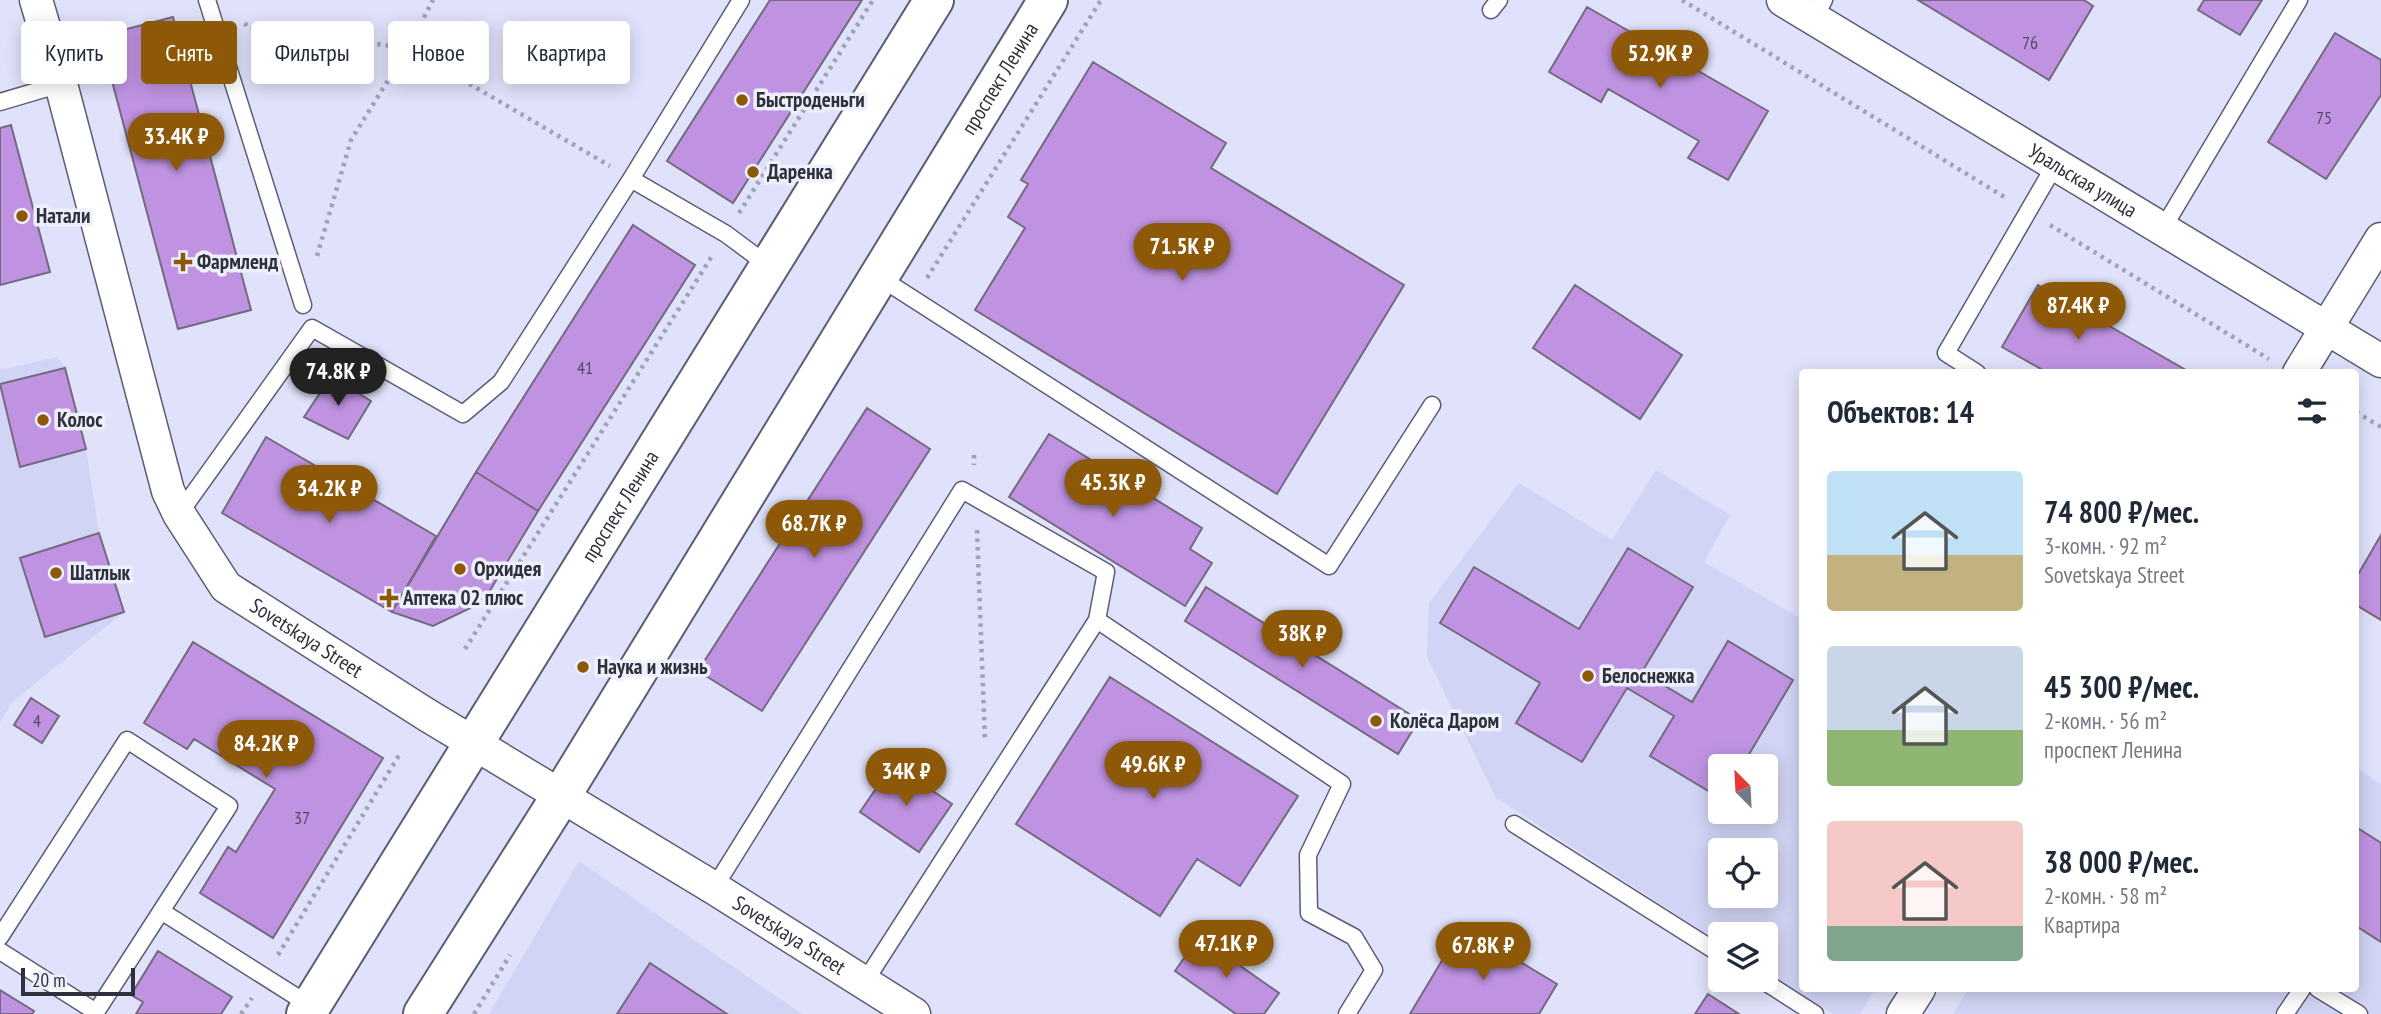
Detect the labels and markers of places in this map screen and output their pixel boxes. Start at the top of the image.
pin: 52.9K ₽ [1595,31,1725,90]
place label: Быстроденьги [756,86,865,113]
marker: Быстроденьги [734,92,750,108]
pin: 33.4K ₽ [111,114,241,173]
place label: Даренка [767,158,833,185]
marker: Даренка [745,164,761,180]
place label: Натали [36,202,90,229]
marker: Натали [14,208,30,224]
pin: 71.5K ₽ [1117,224,1247,283]
place label: Фармленд [197,248,278,275]
marker: Фармленд [175,254,191,270]
pin: 87.4K ₽ [2013,282,2143,342]
pin: 74.8K ₽ [273,348,403,408]
place label: Колос [57,406,103,433]
marker: Колос [35,412,51,428]
pin: 45.3K ₽ [1048,460,1178,519]
pin: 34.2K ₽ [264,466,394,525]
pin: 68.7K ₽ [749,500,879,560]
place label: Орхидея [474,555,541,582]
place label: Шатлык [70,559,131,586]
marker: Орхидея [452,561,468,577]
marker: Шатлык [48,565,64,581]
place label: Аптека 02 плюс [402,584,524,611]
marker: Аптека 02 плюс [381,590,397,606]
pin: 38K ₽ [1253,610,1351,670]
place label: Наука и жизнь [597,653,708,680]
marker: Наука и жизнь [575,659,591,675]
place label: Белоснежка [1602,662,1695,689]
marker: Белоснежка [1580,668,1596,684]
place label: Колёса Даром [1390,707,1499,734]
marker: Колёса Даром [1368,713,1384,729]
pin: 84.2K ₽ [201,720,331,780]
pin: 49.6K ₽ [1088,742,1218,801]
pin: 34K ₽ [857,748,955,808]
pin: 47.1K ₽ [1161,920,1291,980]
pin: 67.8K ₽ [1418,922,1548,982]

